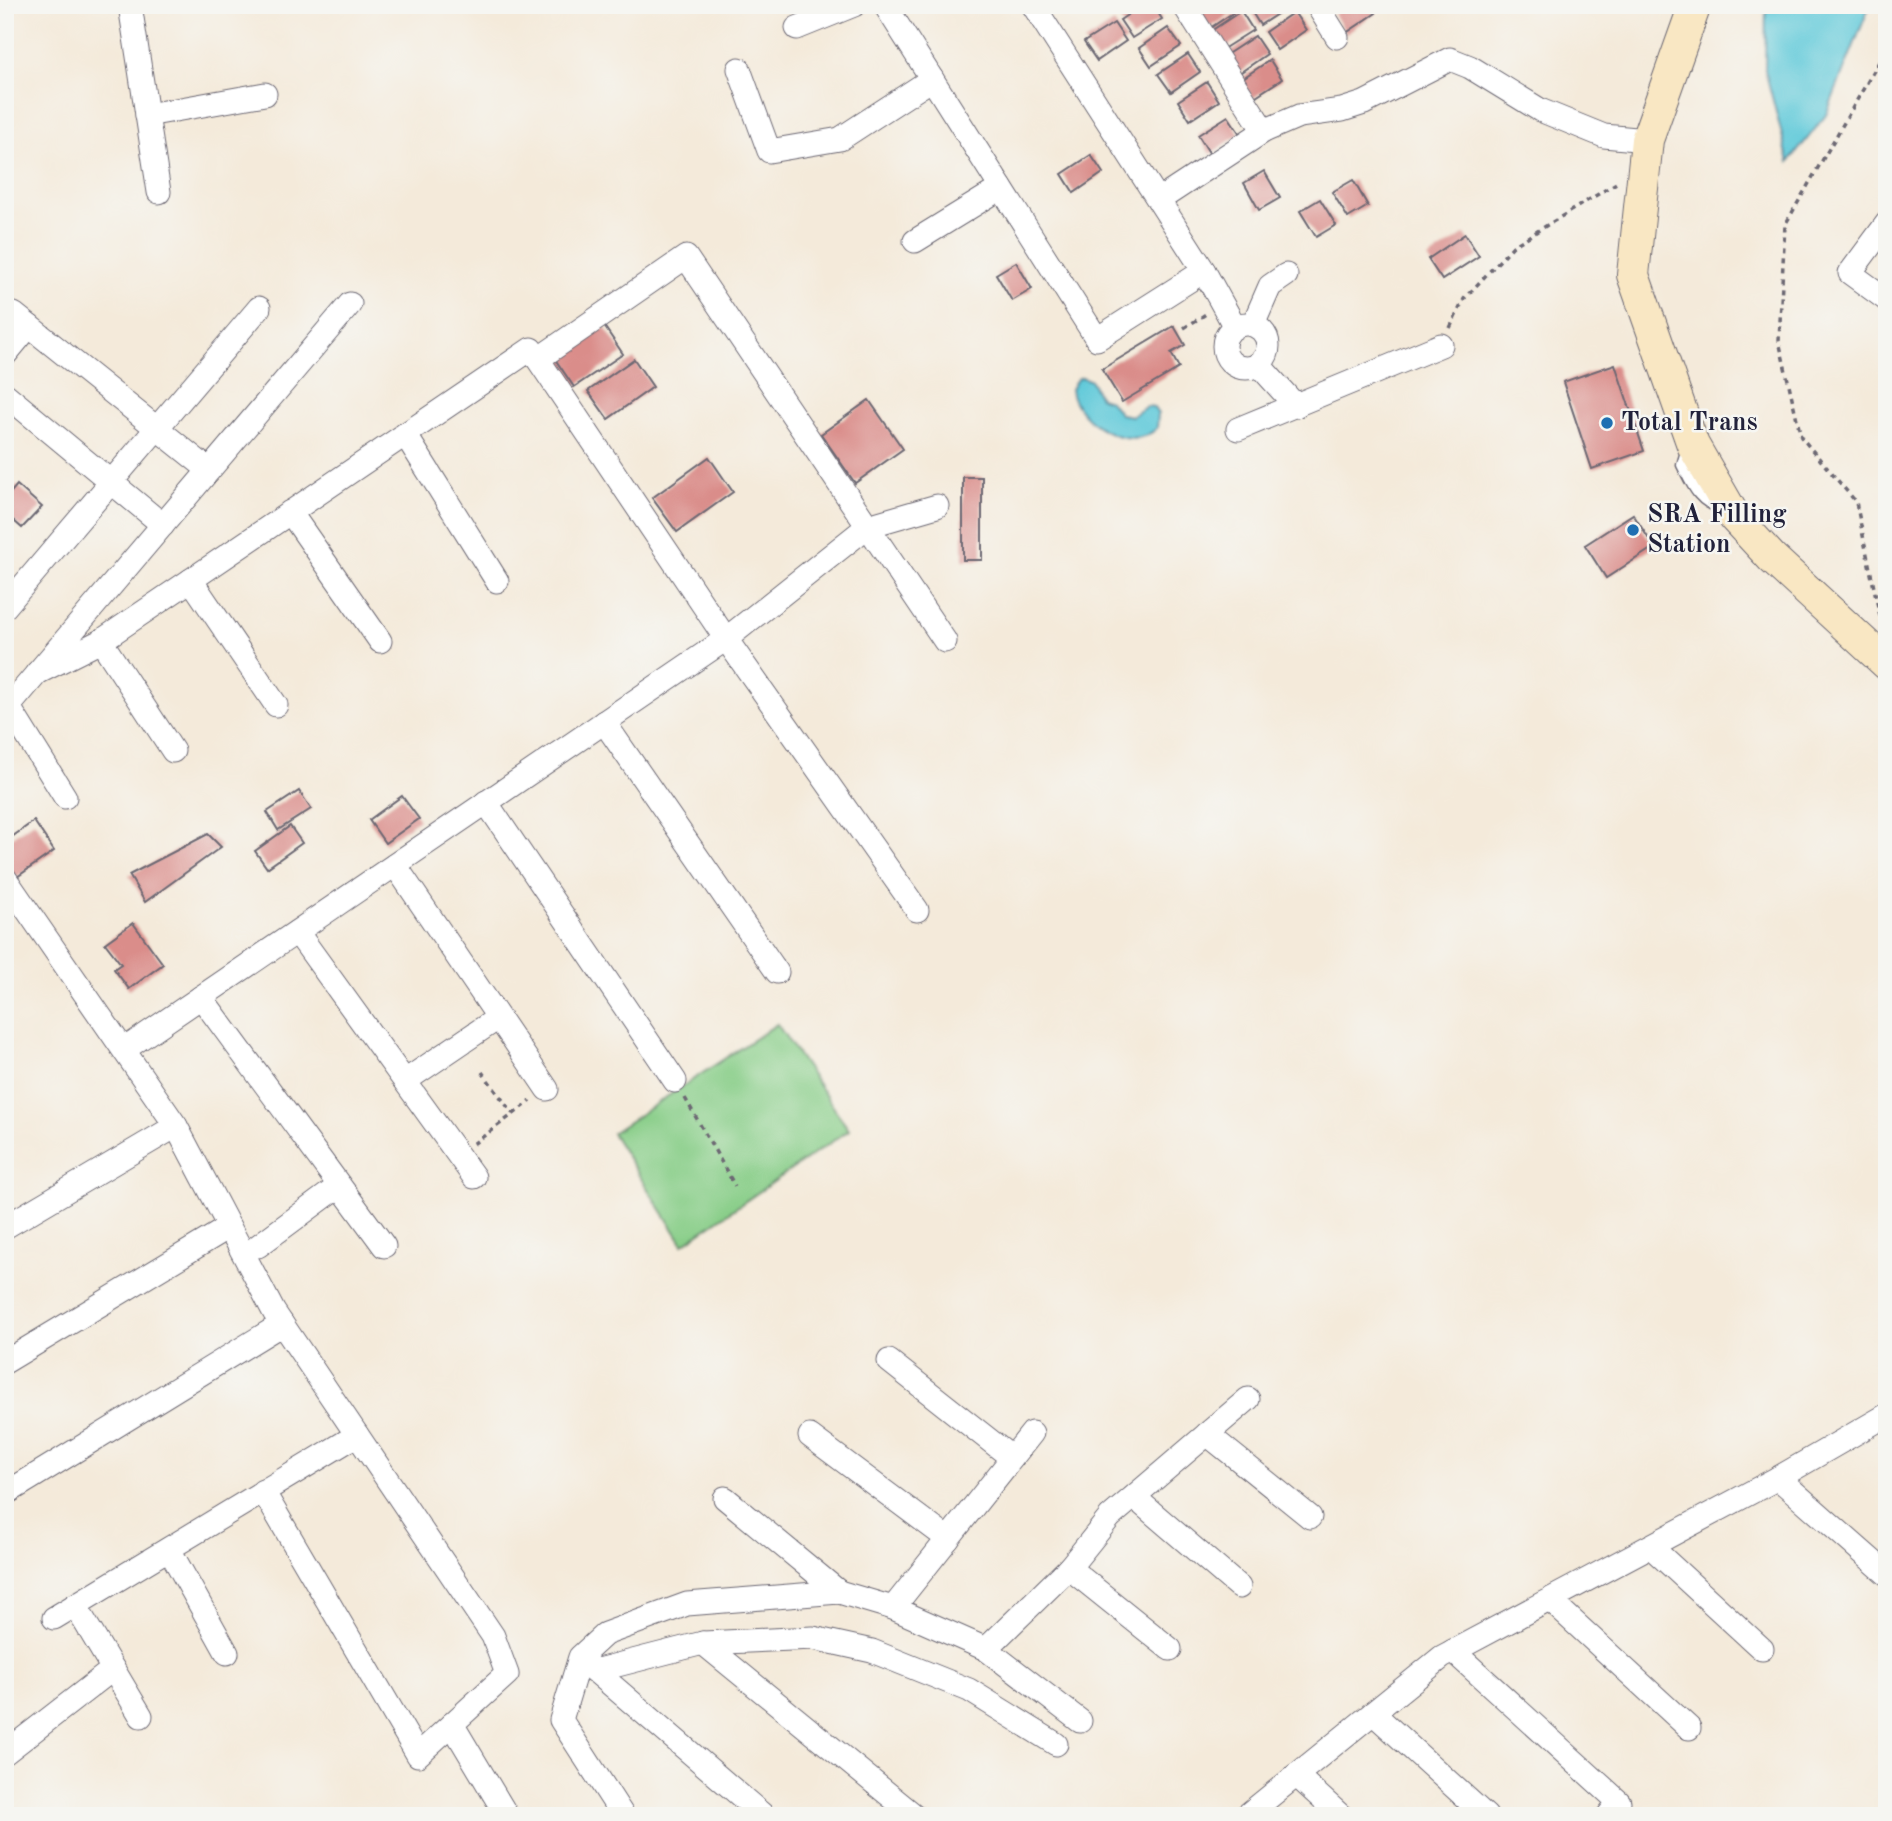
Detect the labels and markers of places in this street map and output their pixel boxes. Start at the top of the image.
place label: Total Trans [1621,410,1758,436]
marker: Total Trans [1599,415,1615,431]
place label: SRA Filling Station [1647,502,1787,558]
marker: SRA Filling Station [1625,522,1641,538]

